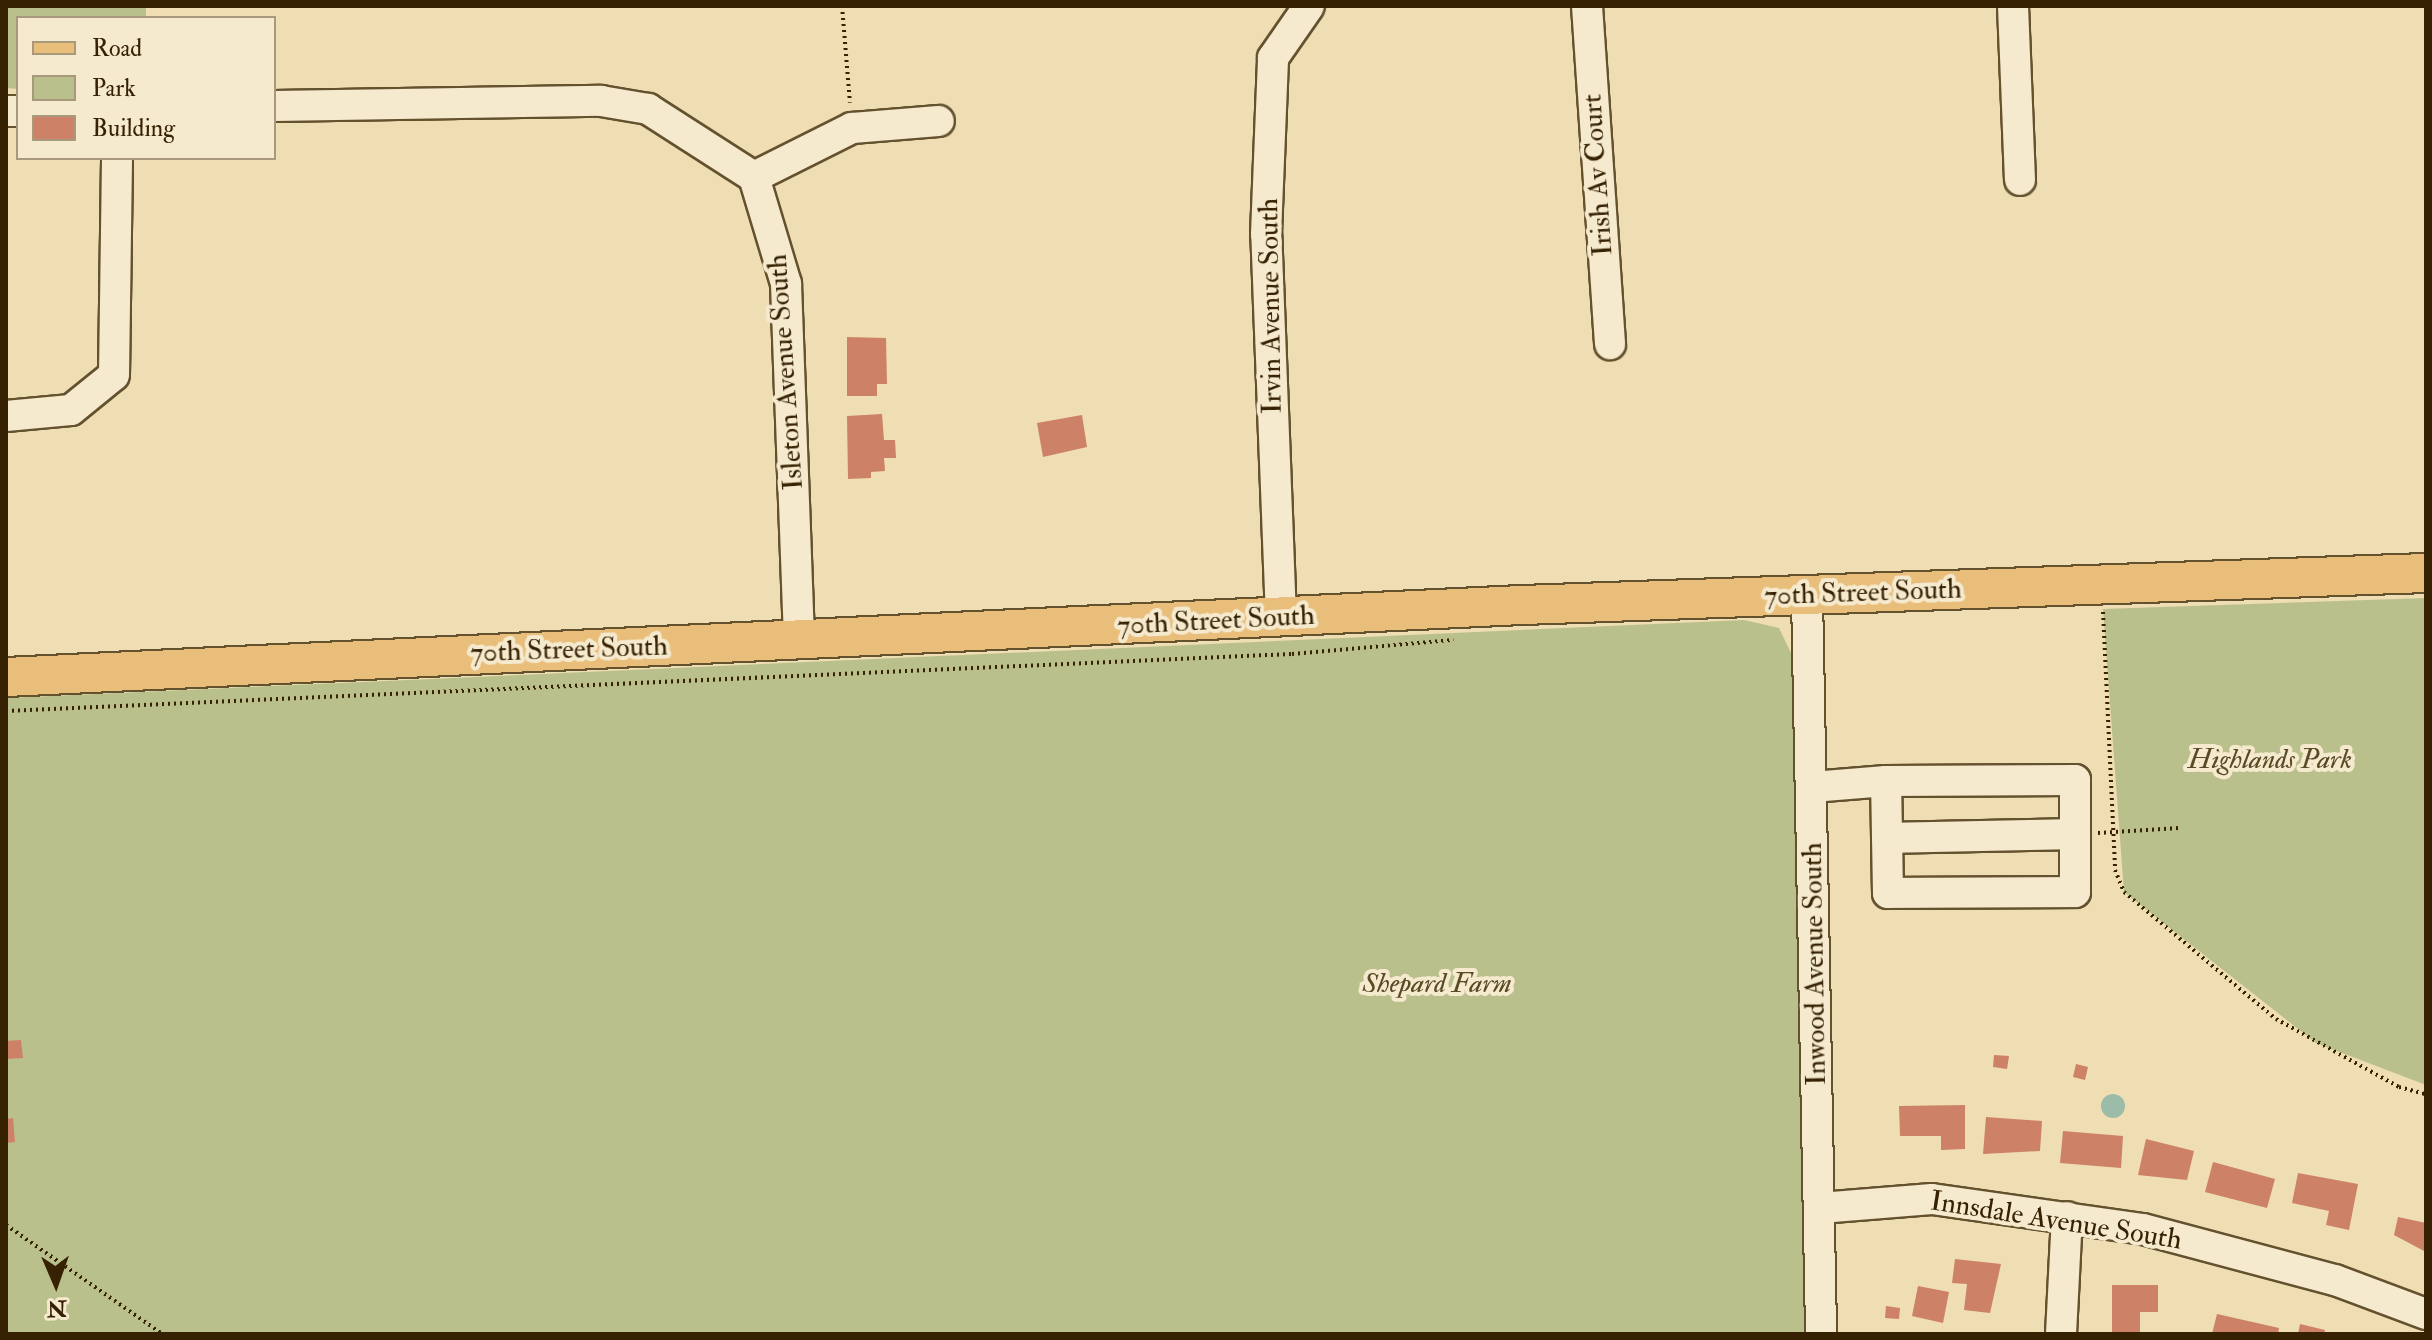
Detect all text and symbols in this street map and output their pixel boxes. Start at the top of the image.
legend [16,16,276,160]
text: Road [92,33,142,64]
text: Park [92,73,136,104]
street label: Irish Av Court [1576,93,1620,257]
text: Building [92,113,175,144]
street label: Irvin Avenue South [1252,198,1290,414]
street label: Isleton Avenue South [761,253,811,491]
street label: 70th Street South [1764,573,1962,613]
street label: 70th Street South [1117,599,1315,643]
street label: 70th Street South [470,630,668,670]
park label: Highlands Park [2188,743,2352,777]
street label: Inwood Avenue South [1796,842,1834,1086]
park label: Shepard Farm [1362,967,1512,1001]
street label: Innsdale Avenue South [1928,1185,2184,1257]
north arrow [16,1244,96,1324]
text: N [47,1294,67,1322]

